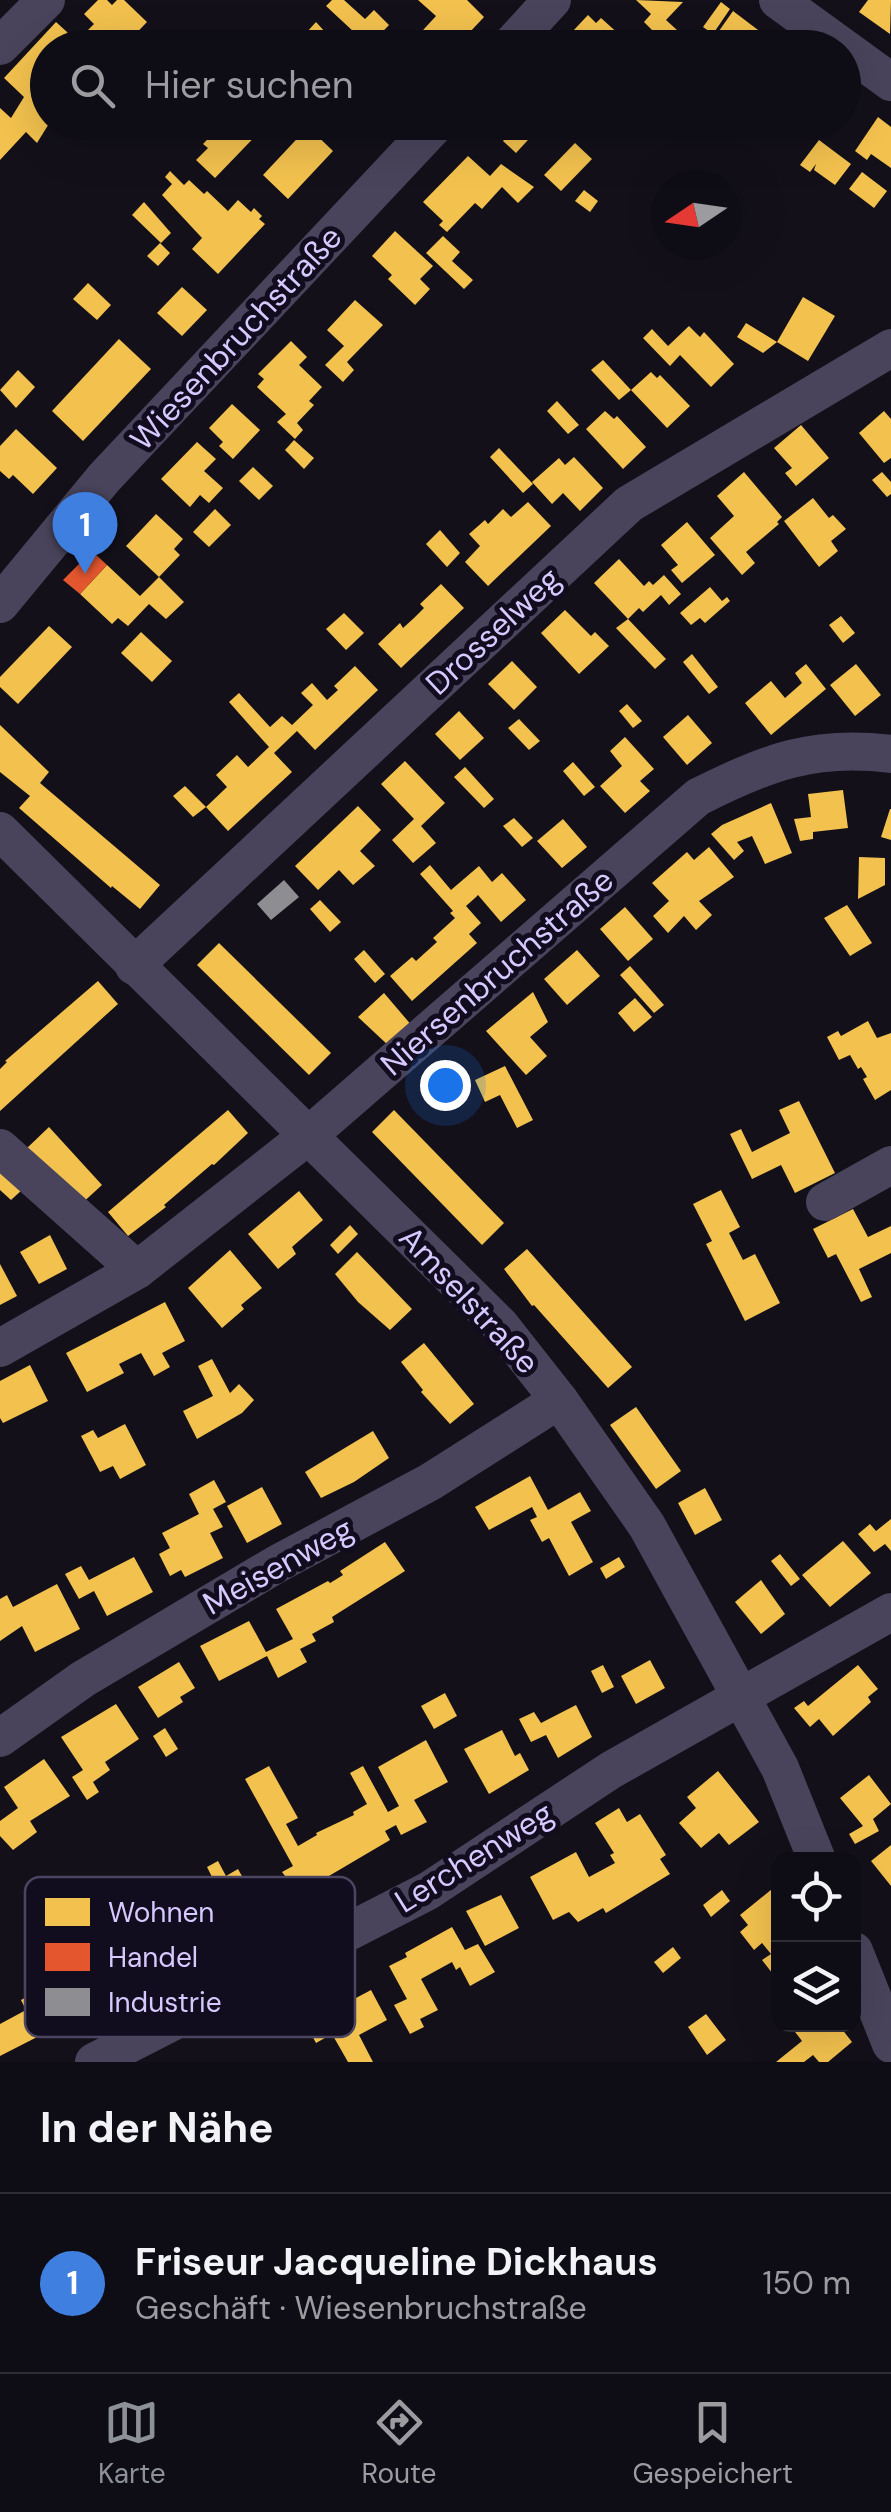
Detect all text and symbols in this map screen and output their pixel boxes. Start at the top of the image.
search box [30,30,861,140]
icon: search [65,58,120,113]
text: Hier suchen [145,60,354,110]
north arrow [651,170,741,260]
street label: Wiesenbruchstraße [121,217,351,459]
pin: 1 [52,492,118,574]
street label: Drosselweg [417,558,569,704]
street label: Niersenbruchstraße [372,859,622,1085]
your location [420,1060,471,1111]
street label: Amselstraße [390,1217,548,1383]
street label: Meisenweg [196,1508,360,1624]
street label: Lerchenweg [387,1792,561,1922]
map controls [771,1852,861,2032]
button: locate [771,1852,861,1942]
legend [25,1877,355,2037]
text: Wohnen [108,1894,214,1931]
text: Handel [108,1939,198,1976]
button: layers [771,1942,861,2032]
text: Industrie [108,1984,222,2021]
text: In der Nähe [40,2100,274,2155]
text: Friseur Jacqueline Dickhaus [135,2237,658,2287]
text: 1 [67,2262,78,2304]
text: 150 m [763,2262,851,2304]
text: Geschäft · Wiesenbruchstraße [135,2287,587,2329]
tab: Karte [98,2395,166,2492]
tab: Route [362,2395,437,2492]
tab: Gespeichert [632,2395,793,2492]

